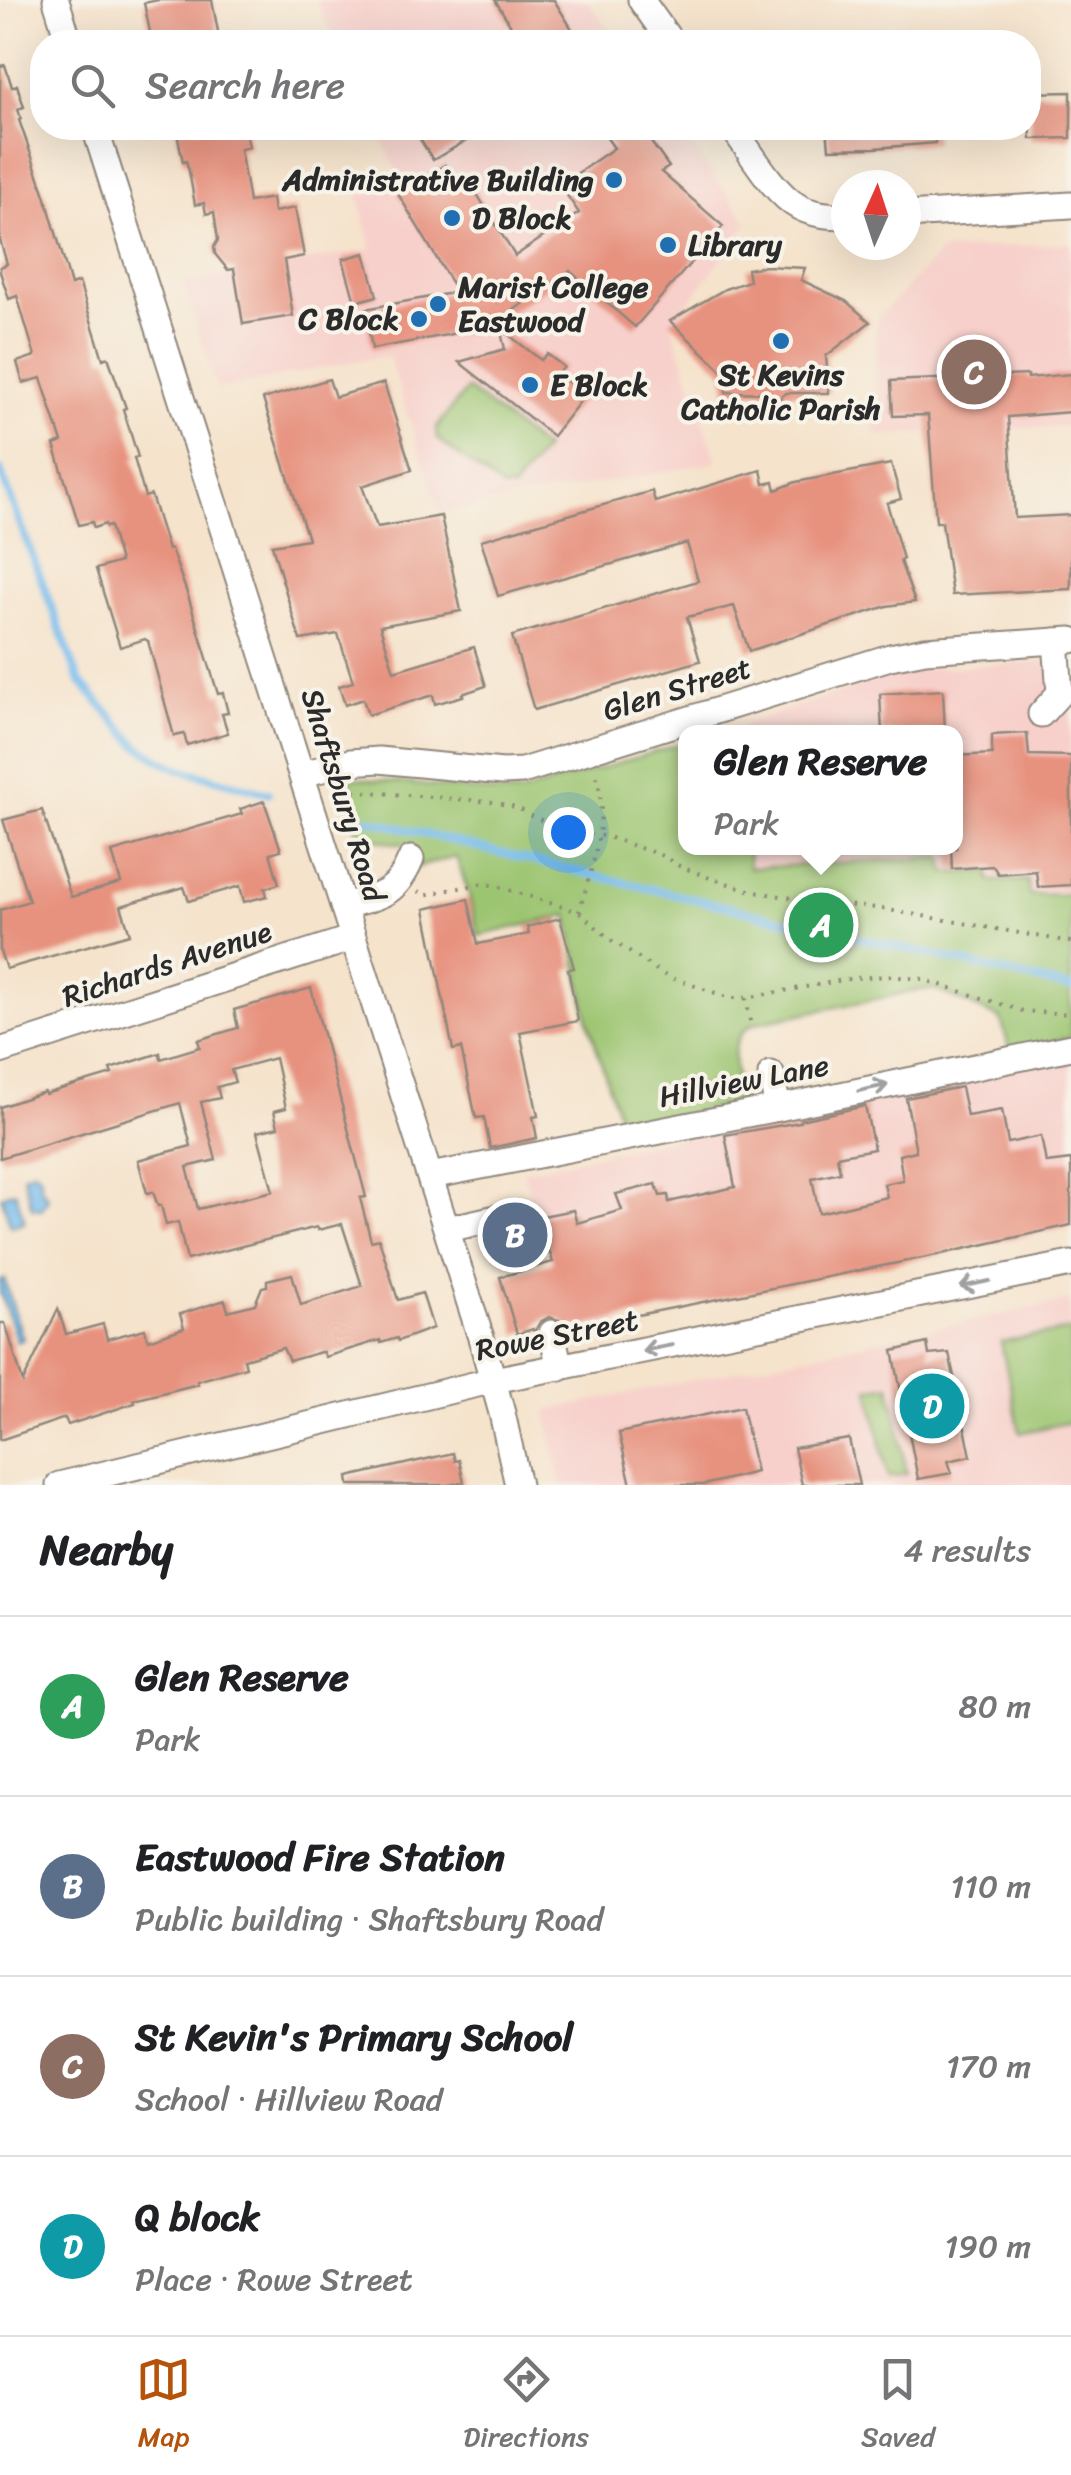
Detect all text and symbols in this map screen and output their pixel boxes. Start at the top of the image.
search box [30,30,1041,140]
text: Search here [145,52,345,119]
icon: search [65,58,120,113]
place label: Administrative Building [281,153,594,207]
marker: Administrative Building [603,169,625,191]
north arrow [831,170,921,260]
place label: D Block [472,191,572,245]
marker: D Block [441,207,463,229]
place label: Library [688,218,783,272]
marker: Library [657,234,679,256]
place label: Marist College Eastwood [457,260,649,348]
place label: C Block [298,292,399,346]
marker: Marist College Eastwood [427,293,449,315]
marker: C Block [408,308,430,330]
marker: St Kevins Catholic Parish [770,330,792,352]
pin: C [942,334,1006,410]
place label: St Kevins Catholic Parish [680,348,881,436]
place label: E Block [550,358,648,412]
marker: E Block [519,374,541,396]
street label: Glen Street [596,641,758,737]
street label: Shaftsbury Road [285,682,402,910]
popup [678,725,963,855]
text: Glen Reserve [714,728,927,795]
text: Park [714,795,779,852]
your location [543,807,594,858]
pin: A [788,888,854,962]
street label: Richards Avenue [55,905,279,1023]
street label: Hillview Lane [654,1038,834,1124]
one-way arrow [856,1078,888,1096]
pin: B [482,1198,548,1272]
one-way arrow [960,1275,992,1294]
street label: Rowe Street [471,1293,643,1377]
one-way arrow [642,1340,674,1359]
pin: D [900,1368,964,1444]
text: Nearby [40,1513,173,1587]
text: 4 results [903,1522,1031,1579]
text: Glen Reserve [135,1644,349,1711]
text: A [62,1678,83,1735]
text: 80 m [959,1678,1031,1735]
text: Park [135,1711,201,1768]
text: Eastwood Fire Station [135,1824,505,1891]
text: B [62,1858,83,1915]
text: 110 m [950,1858,1031,1915]
text: Public building · Shaftsbury Road [135,1891,603,1948]
text: St Kevin's Primary School [135,2004,573,2071]
text: C [63,2038,82,2095]
text: 170 m [946,2038,1031,2095]
text: School · Hillview Road [135,2071,443,2128]
text: Q block [135,2184,260,2251]
text: D [63,2218,82,2275]
text: 190 m [945,2218,1031,2275]
text: Place · Rowe Street [135,2251,413,2308]
tab: Map [136,2352,191,2461]
tab: Directions [463,2352,589,2461]
tab: Saved [861,2352,935,2461]

